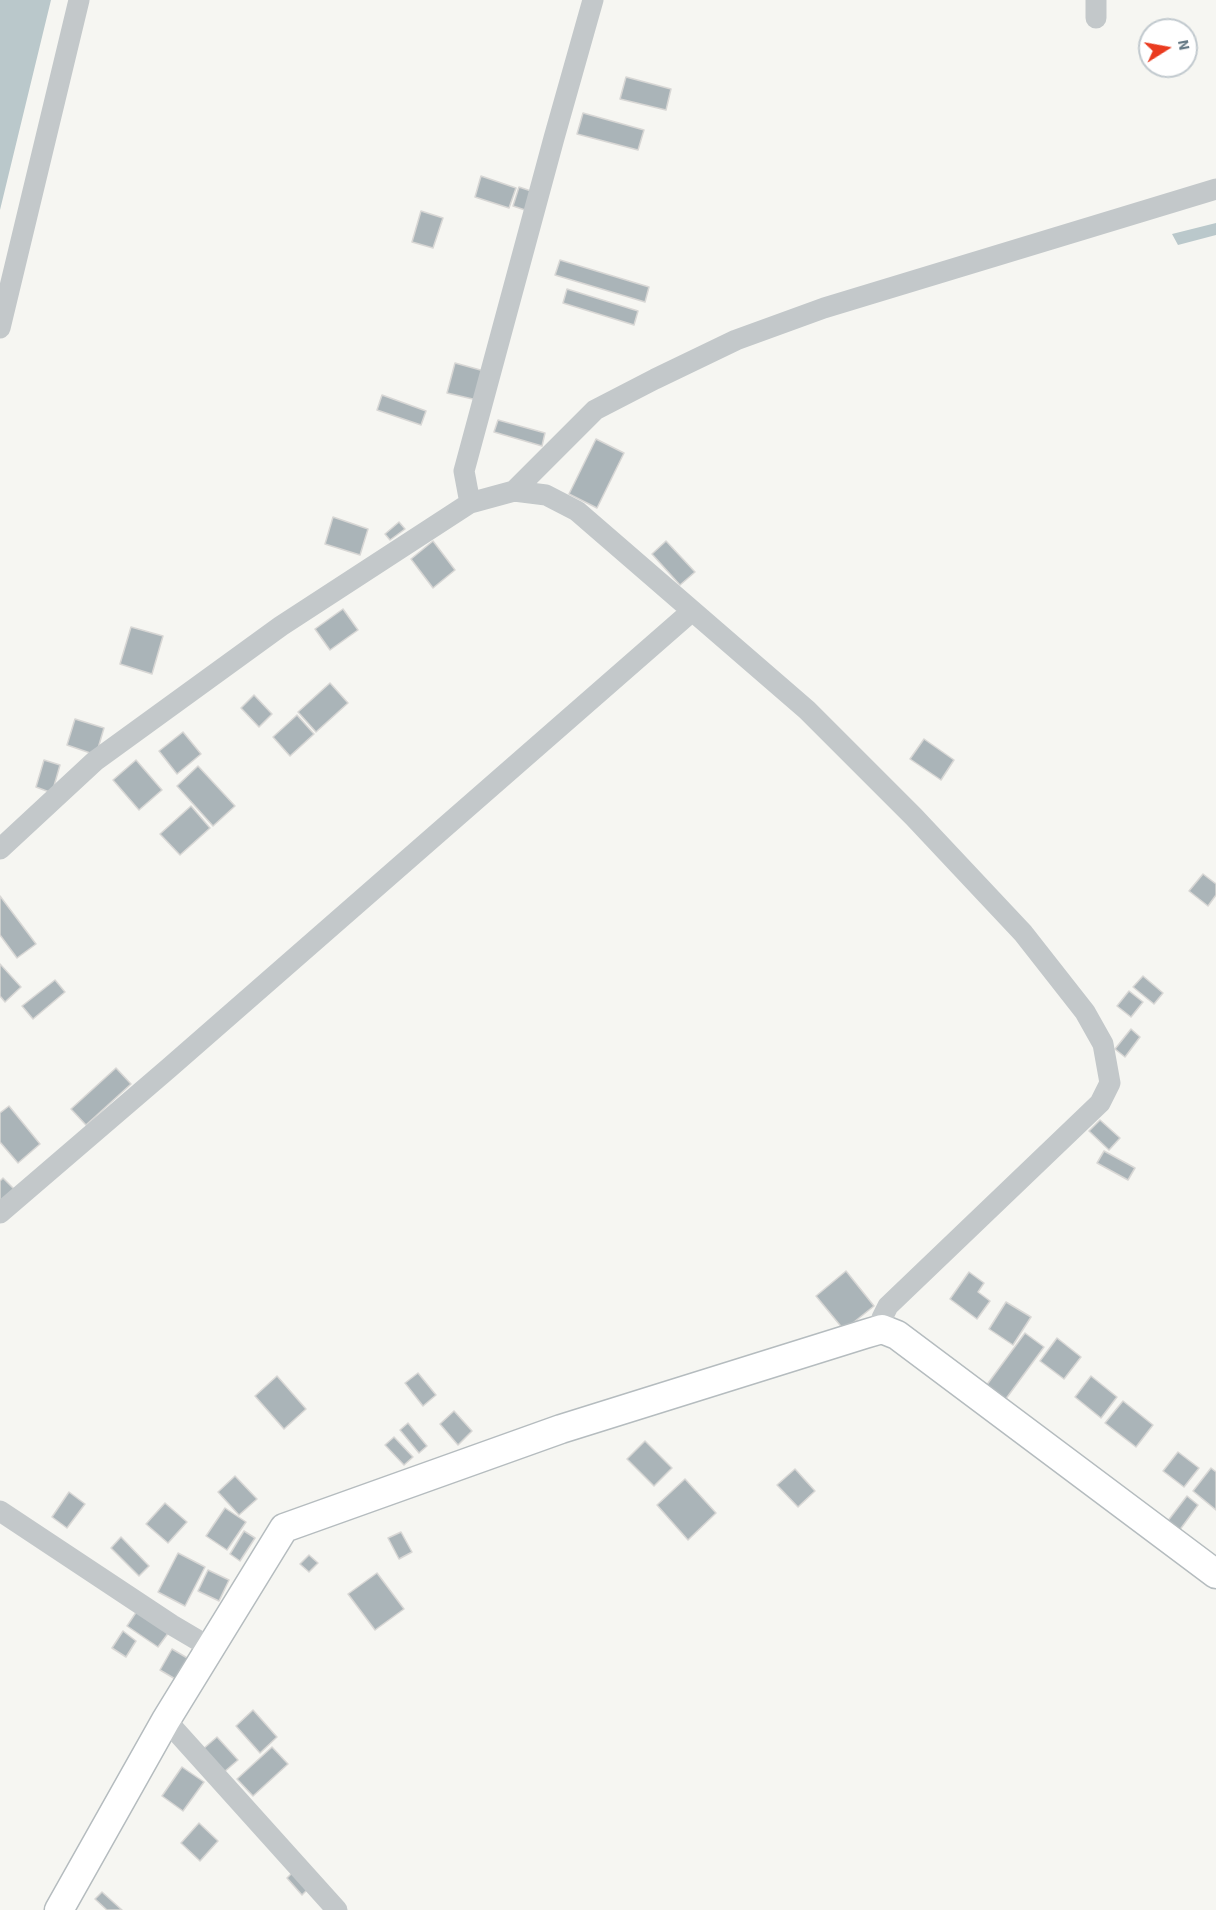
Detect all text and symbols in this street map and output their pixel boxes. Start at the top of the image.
north arrow [1138,18,1198,78]
text: N [1172,38,1196,52]

